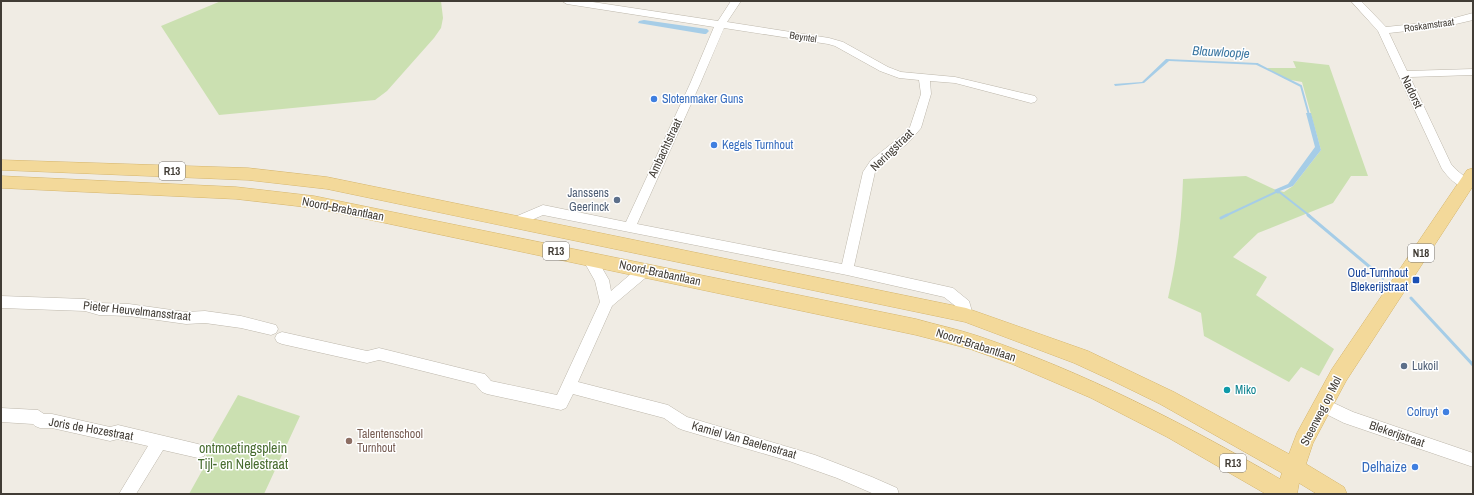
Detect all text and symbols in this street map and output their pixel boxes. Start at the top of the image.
street label: Roskamstraat [1403,15,1456,35]
street label: Beyntel [788,28,818,46]
water label: Blauwloopje [1192,42,1250,62]
street label: Nadorst [1397,73,1427,111]
place label: Slotenmaker Guns [662,91,744,107]
marker: Slotenmaker Guns [649,94,659,104]
street label: Ambachtstraat [644,116,686,181]
street label: Neringstraat [867,125,917,175]
place label: Kegels Turnhout [722,137,793,153]
marker: Kegels Turnhout [709,140,719,150]
road number: R13 [159,162,185,180]
place label: Janssens Geerinck [567,185,609,215]
street label: Noord-Brabantlaan [301,193,385,225]
marker: Janssens Geerinck [612,195,622,205]
road number: R13 [543,242,569,260]
road number: N18 [1408,244,1434,262]
street label: Noord-Brabantlaan [618,257,702,289]
place label: Oud-Turnhout Blekerijstraat [1348,265,1408,295]
marker: Oud-Turnhout Blekerijstraat [1411,275,1421,285]
street label: Pieter Heuvelmansstraat [82,297,192,325]
street label: Noord-Brabantlaan [934,325,1018,365]
place label: Lukoil [1412,358,1438,374]
marker: Lukoil [1399,361,1409,371]
street label: Steenweg op Mol [1297,373,1345,449]
place label: Miko [1235,382,1256,398]
marker: Miko [1222,385,1232,395]
place label: Colruyt [1407,404,1438,420]
marker: Colruyt [1441,407,1451,417]
street label: Joris de Hozestraat [48,414,135,444]
street label: Kamiel Van Baelenstraat [690,417,798,463]
street label: Blekerijstraat [1367,417,1427,451]
place label: Talentenschool Turnhout [357,426,423,456]
marker: Talentenschool Turnhout [344,436,354,446]
park label: ontmoetingsplein Tijl- en Nelestraat [198,439,288,473]
road number: R13 [1220,454,1246,472]
place label: Delhaize [1362,458,1407,476]
marker: Delhaize [1410,462,1420,472]

